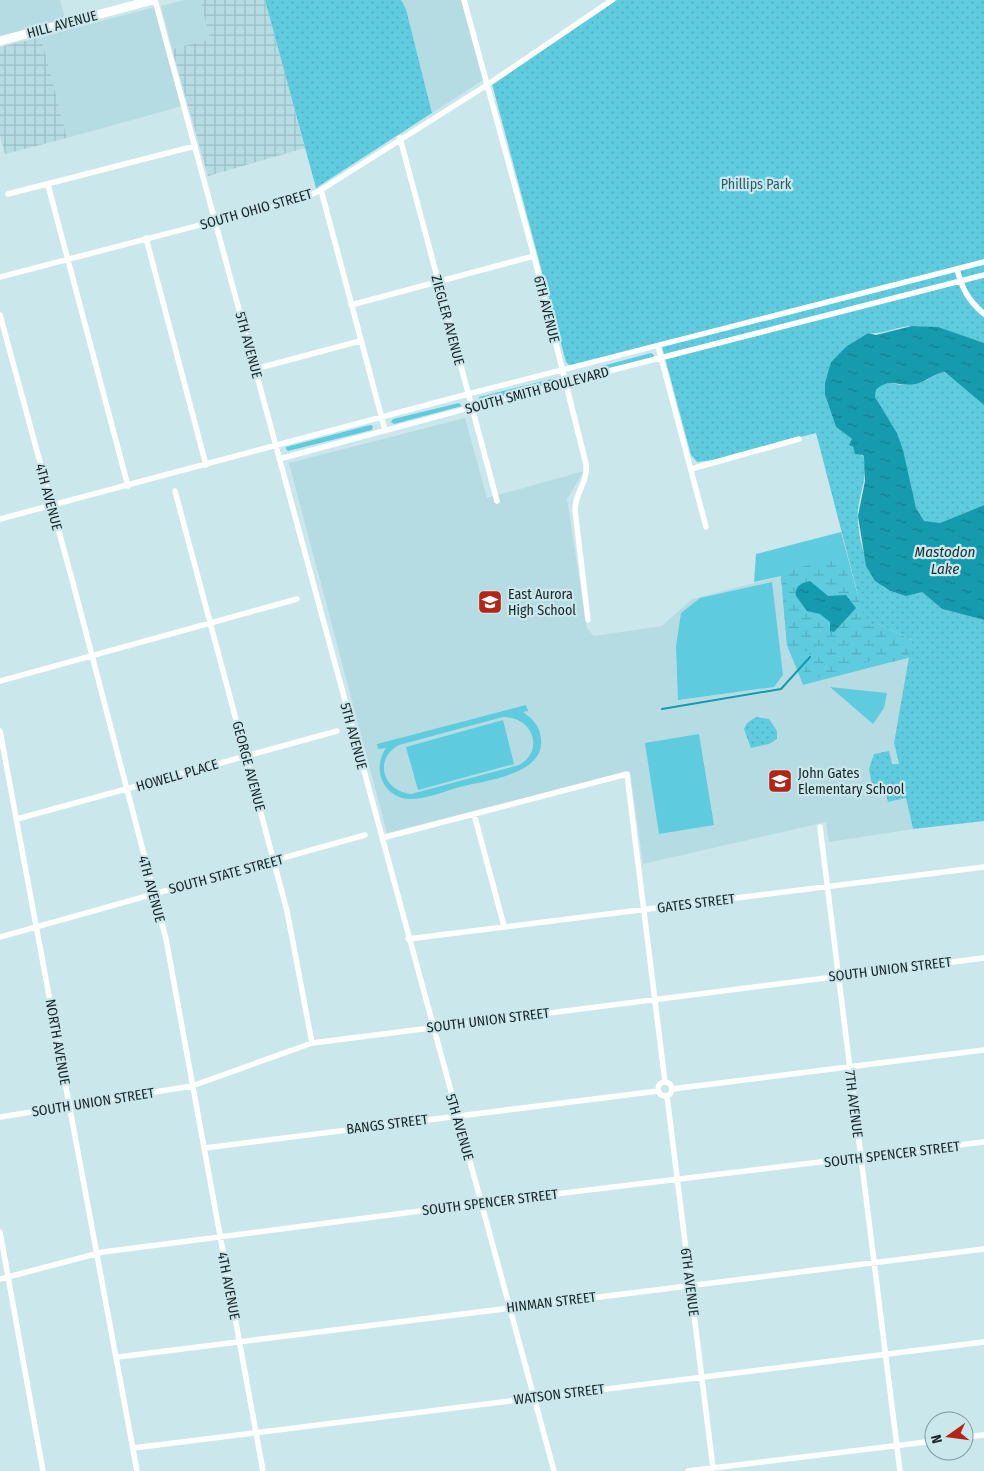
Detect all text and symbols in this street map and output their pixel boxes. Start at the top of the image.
street label: HILL AVENUE [25,7,100,42]
park label: Phillips Park [721,176,792,193]
street label: SOUTH OHIO STREET [198,185,315,234]
street label: ZIEGLER AVENUE [427,273,468,367]
street label: 6TH AVENUE [530,274,563,345]
street label: 5TH AVENUE [231,310,266,381]
street label: SOUTH SMITH BOULEVARD [463,363,611,418]
street label: 4TH AVENUE [31,462,66,533]
water label: Mastodon Lake [915,543,975,578]
place label: East Aurora High School [508,586,576,619]
school or university icon: East Aurora High School [477,589,503,615]
street label: 5TH AVENUE [336,701,371,772]
street label: GEORGE AVENUE [228,719,269,814]
street label: HOWELL PLACE [134,756,220,795]
place label: John Gates Elementary School [798,765,905,798]
school or university icon: John Gates Elementary School [767,768,793,794]
street label: SOUTH STATE STREET [167,851,286,898]
street label: 4TH AVENUE [134,854,169,925]
street label: GATES STREET [656,890,736,917]
street label: SOUTH UNION STREET [828,953,953,985]
street label: NORTH AVENUE [42,998,74,1087]
street label: SOUTH UNION STREET [426,1004,551,1036]
street label: 7TH AVENUE [841,1069,866,1139]
street label: SOUTH UNION STREET [31,1084,156,1121]
street label: 5TH AVENUE [442,1092,477,1163]
street label: BANGS STREET [345,1111,429,1138]
street label: SOUTH SPENCER STREET [823,1138,961,1171]
street label: SOUTH SPENCER STREET [421,1186,559,1219]
street label: 6TH AVENUE [677,1247,702,1318]
street label: 4TH AVENUE [214,1251,243,1322]
street label: HINMAN STREET [505,1289,597,1316]
street label: WATSON STREET [513,1380,606,1408]
north arrow [924,1411,974,1461]
text: N [928,1433,946,1445]

